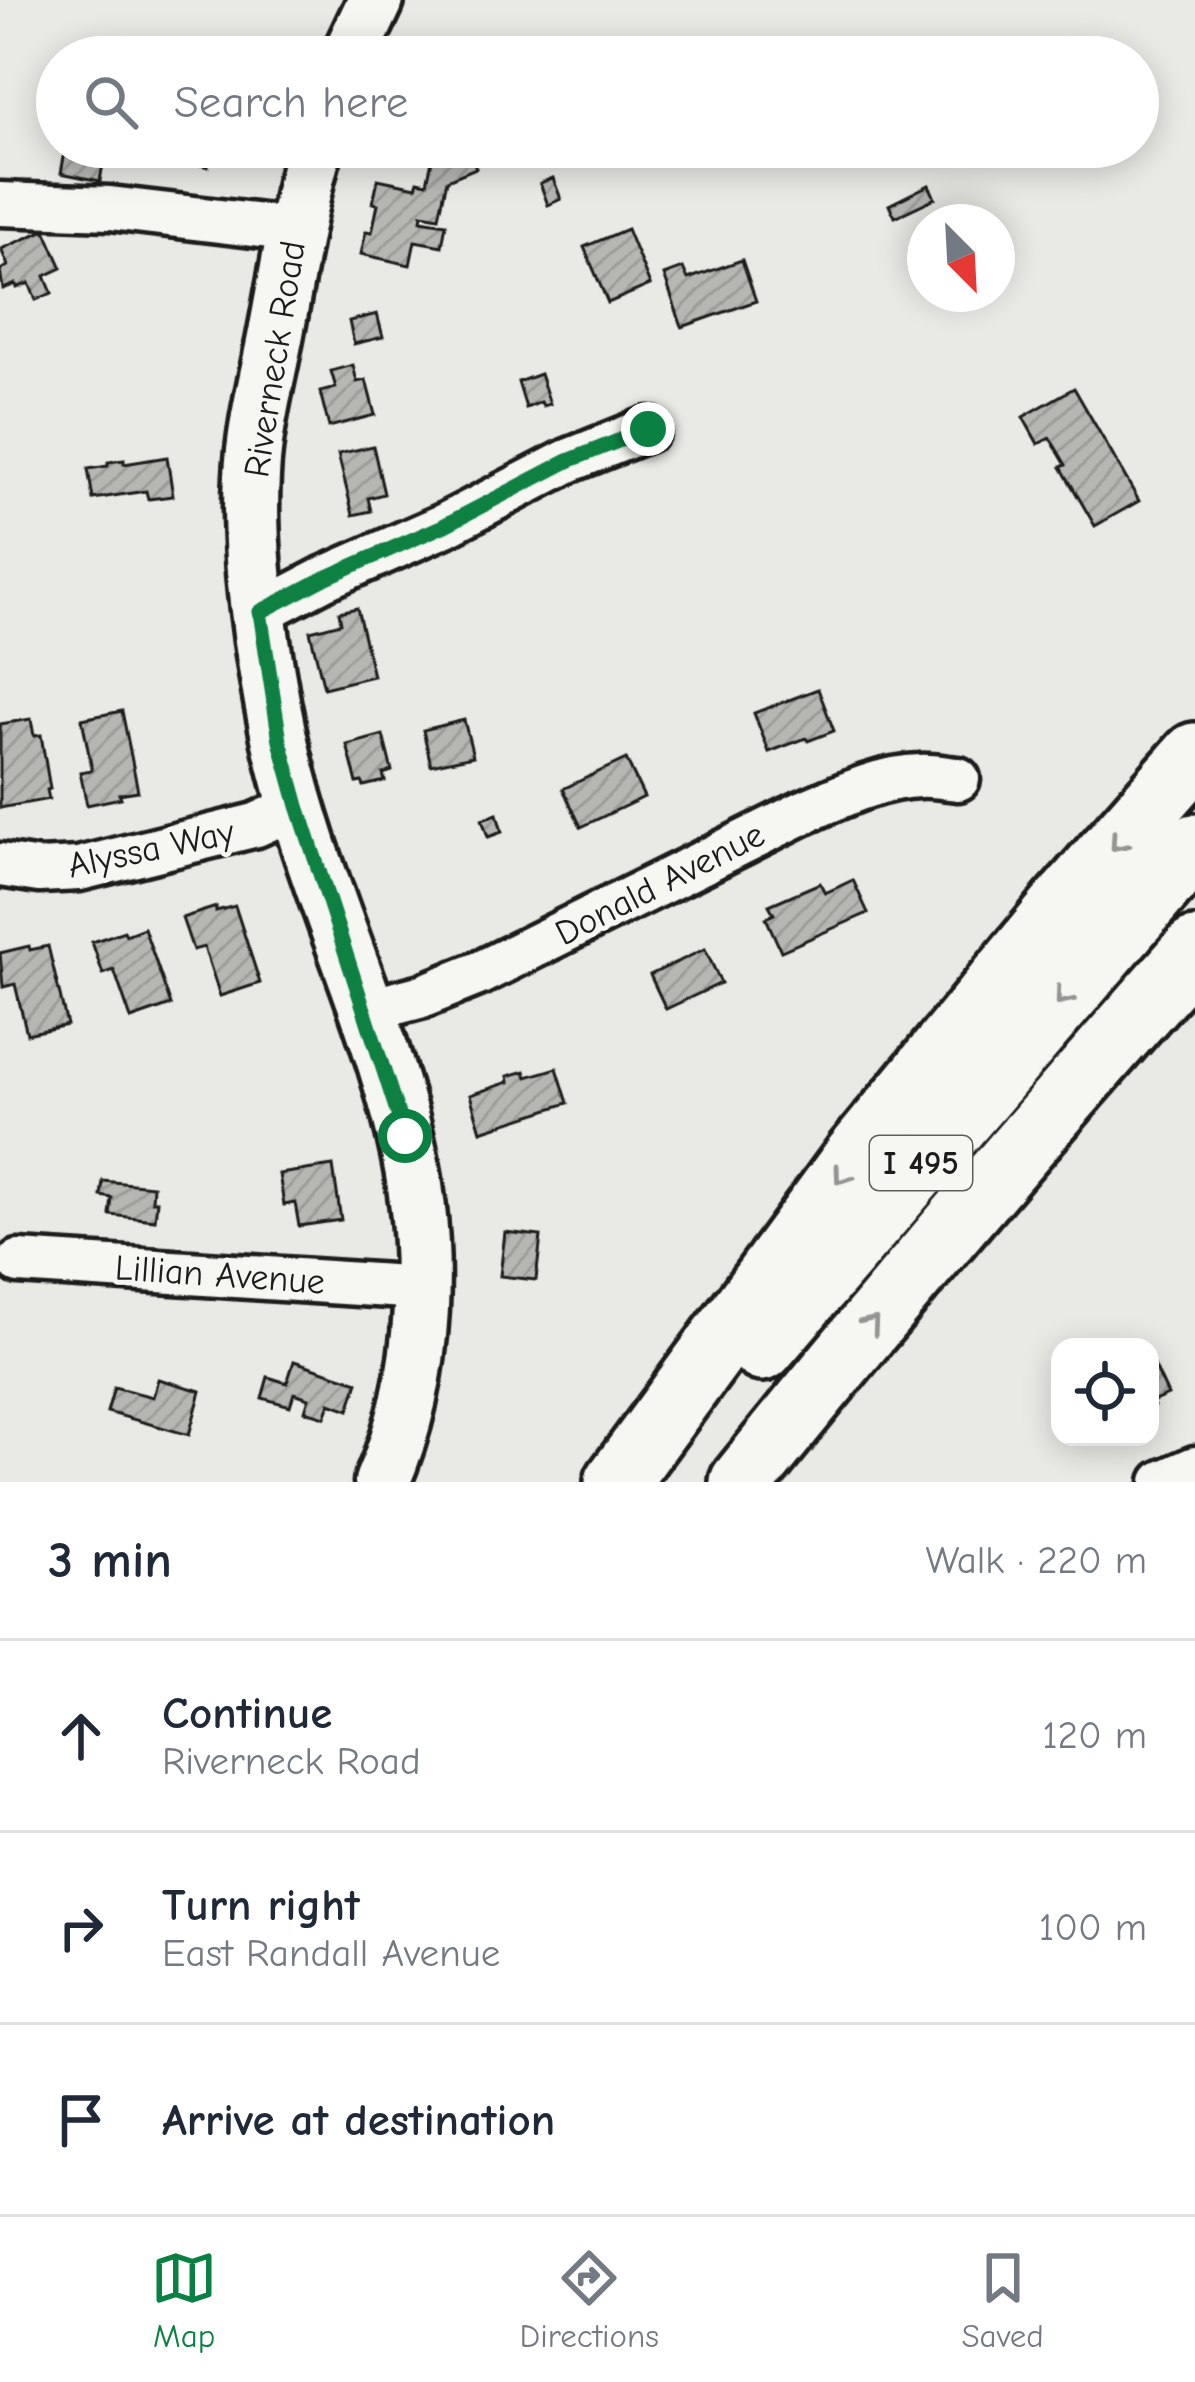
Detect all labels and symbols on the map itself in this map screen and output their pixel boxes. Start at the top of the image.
north arrow [907,204,1015,312]
street label: Riverneck Road [236,238,314,480]
route end [621,402,675,456]
street label: Alyssa Way [64,811,239,887]
street label: Donald Avenue [549,814,771,954]
one-way arrow [1111,829,1132,851]
one-way arrow [1055,983,1077,1005]
route start [378,1109,432,1163]
road number: I 495 [870,1136,972,1190]
one-way arrow [835,1162,857,1184]
street label: Lillian Avenue [114,1247,326,1303]
one-way arrow [856,1316,878,1338]

